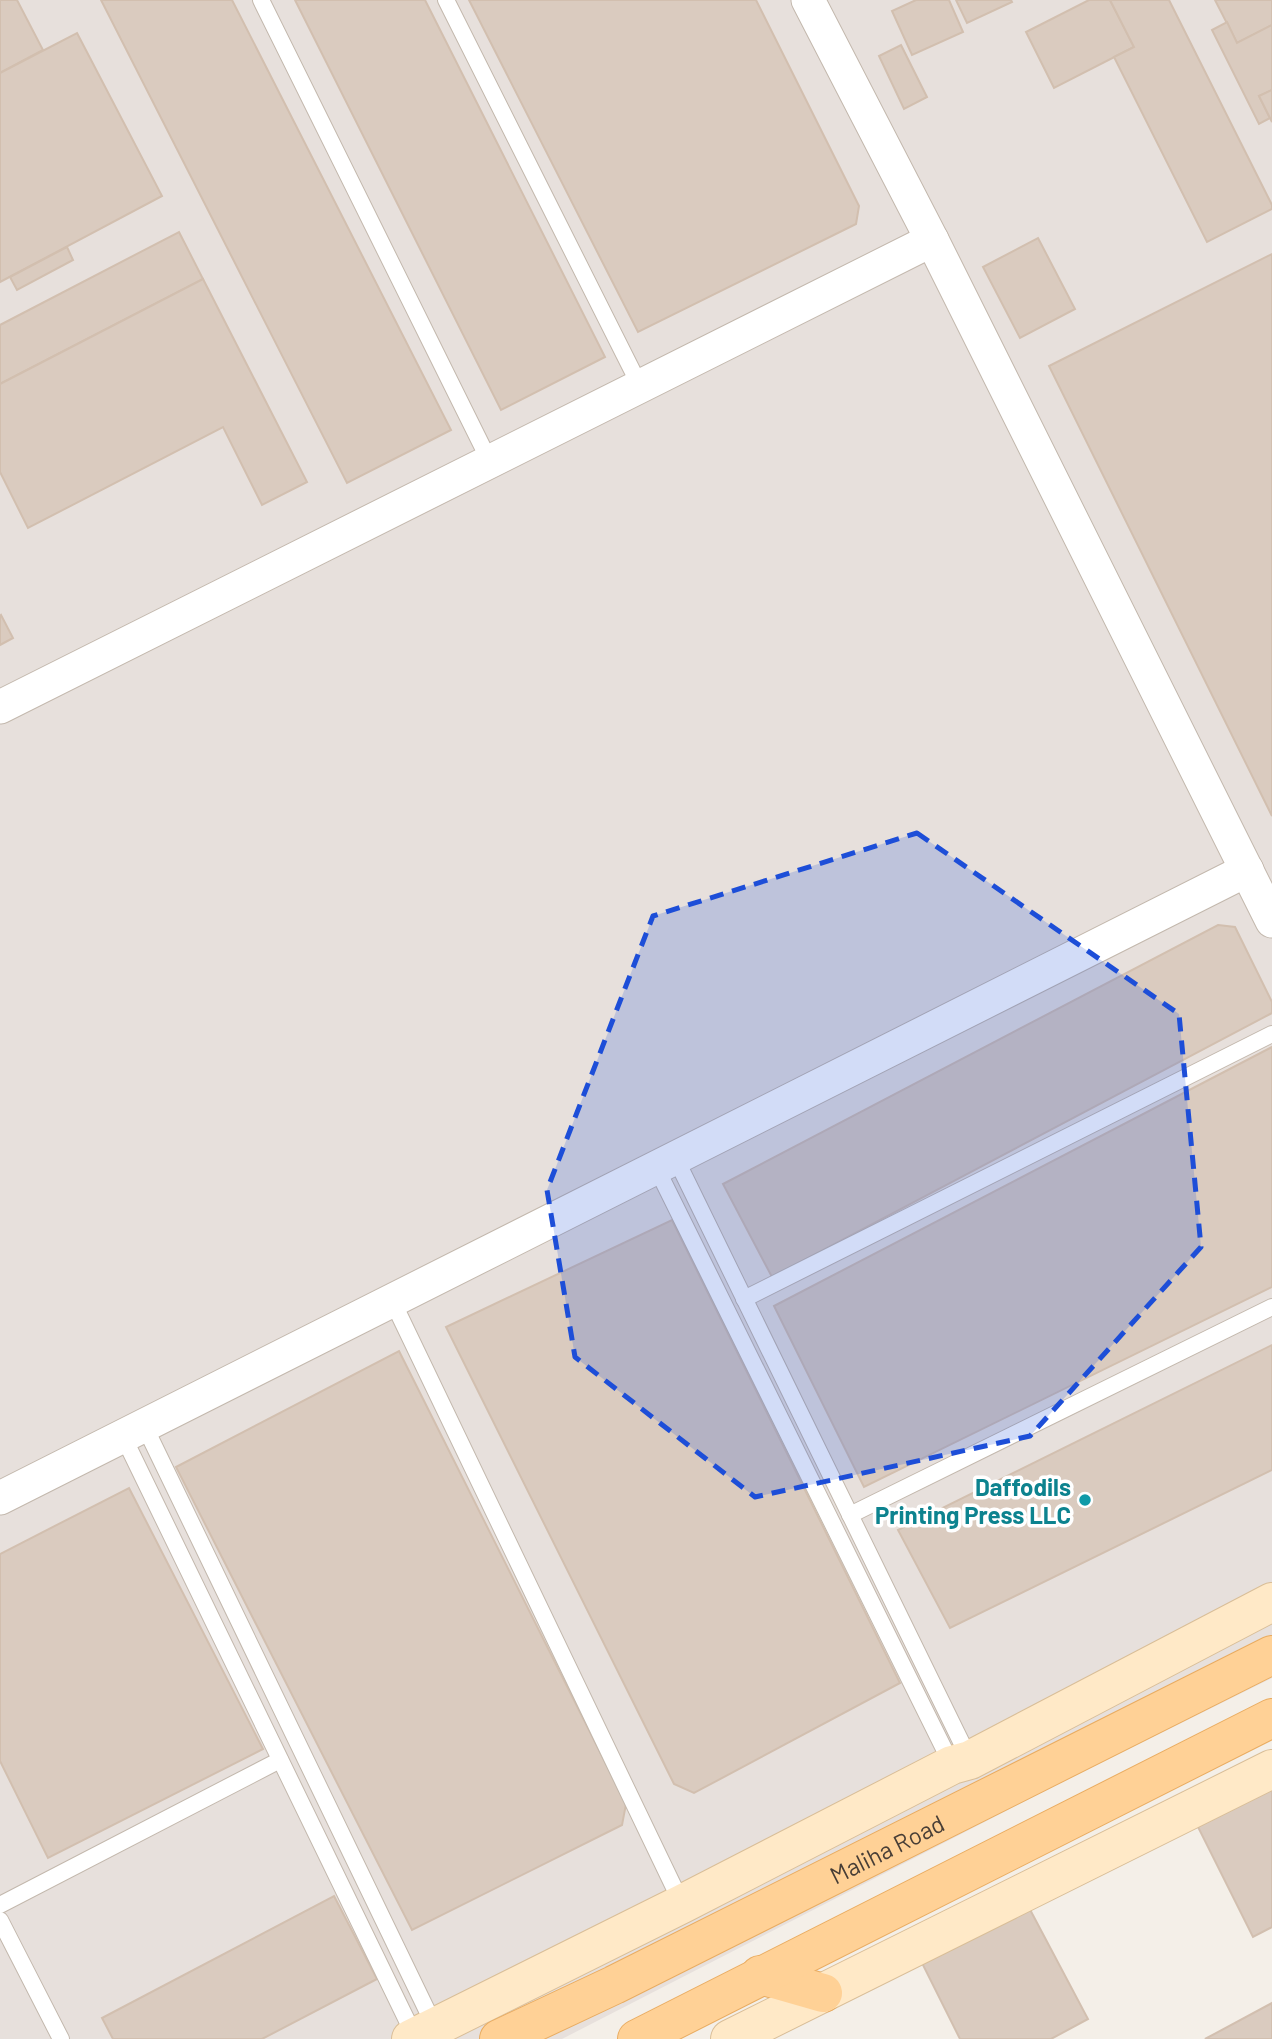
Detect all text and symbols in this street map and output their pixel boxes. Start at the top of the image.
place label: Daffodils Printing Press LLC [875,1472,1071,1529]
marker: Daffodils Printing Press LLC [1077,1492,1093,1508]
street label: Maliha Road [825,1807,949,1889]

